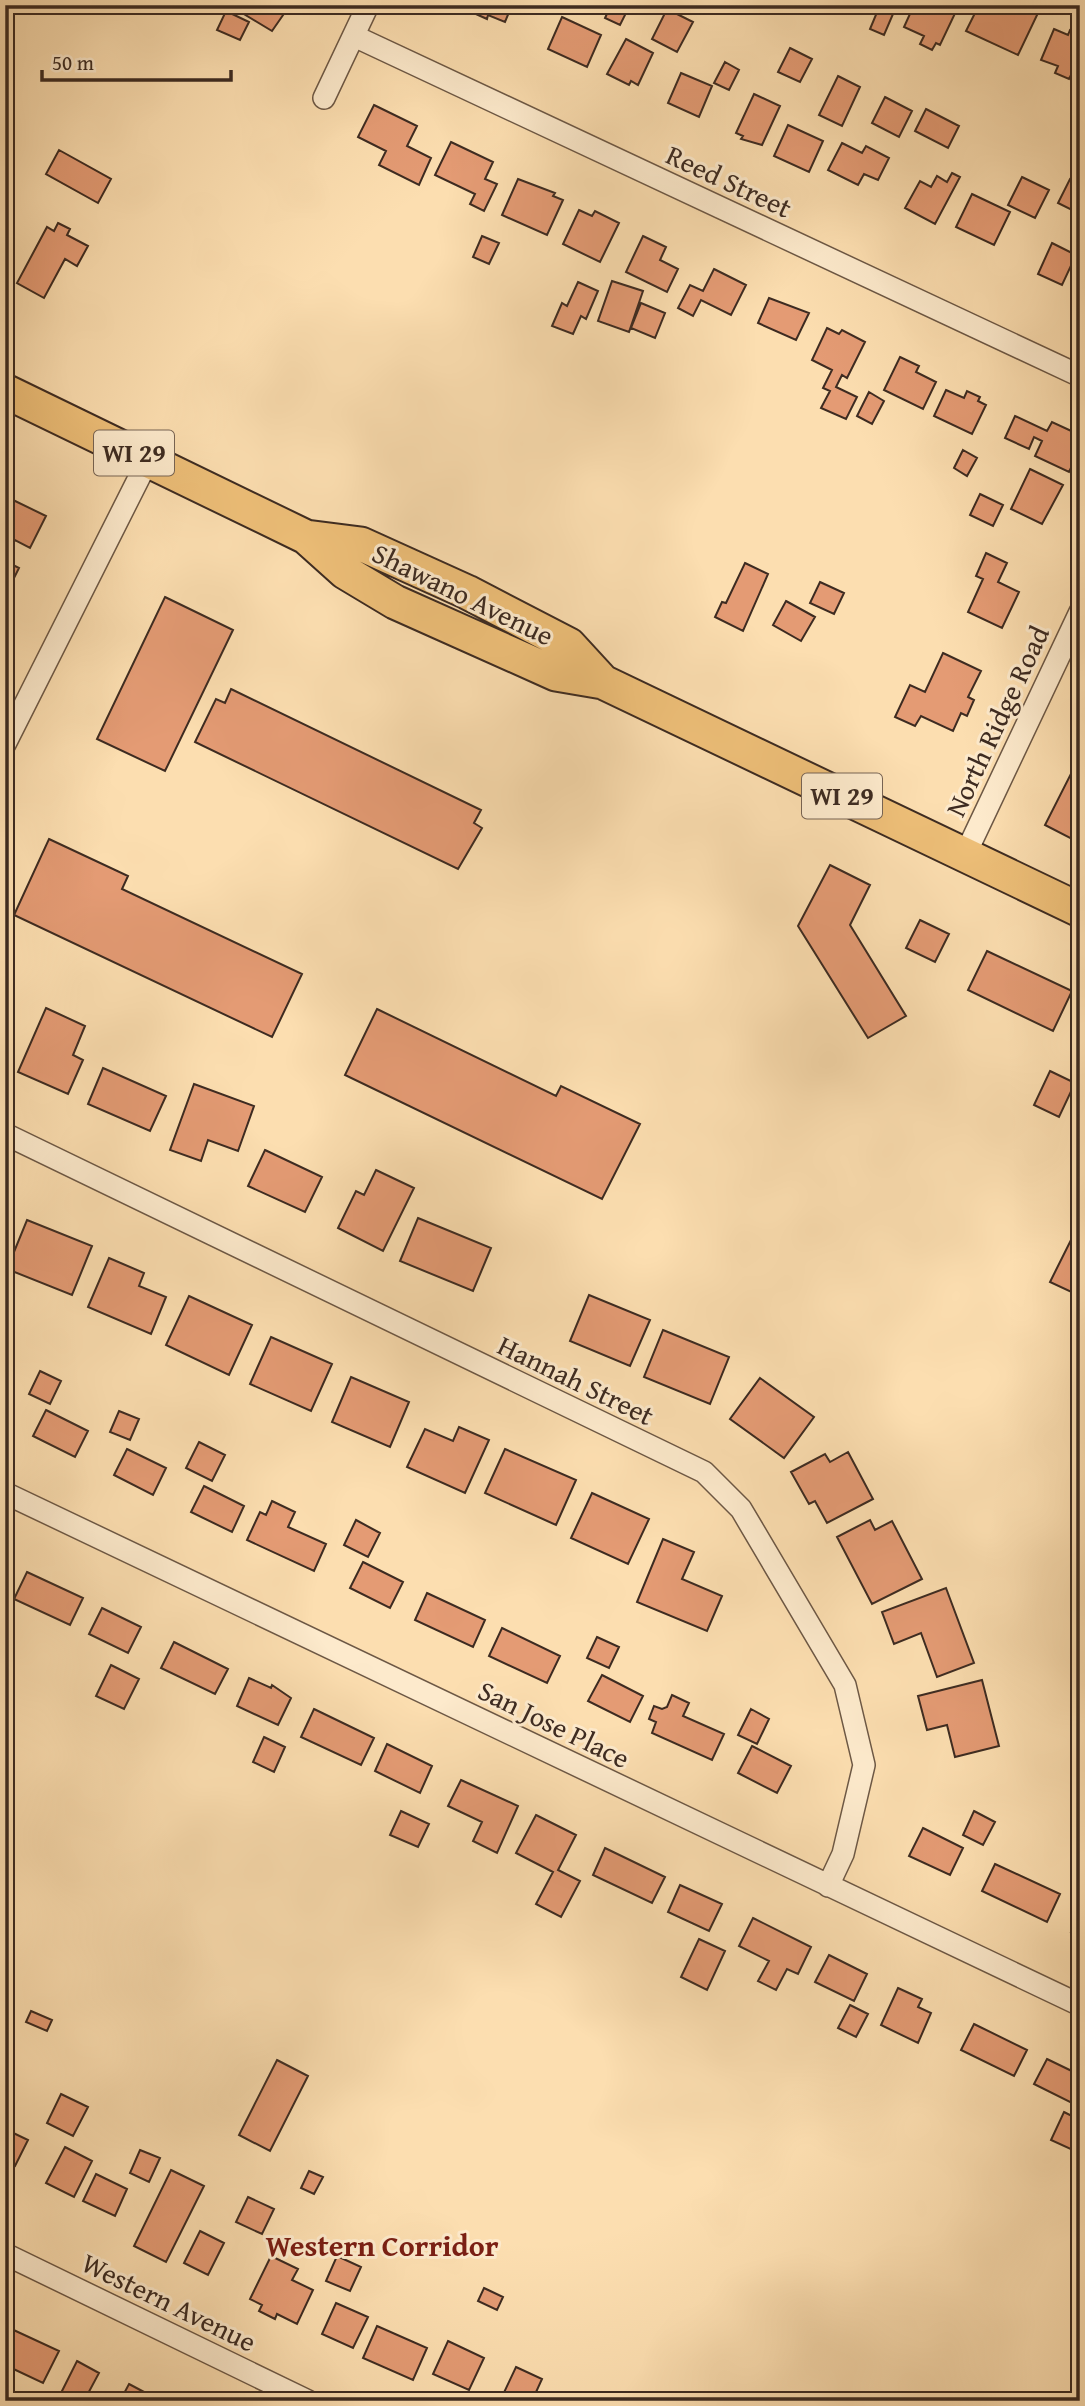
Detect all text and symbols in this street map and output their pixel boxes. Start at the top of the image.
scale bar [42,38,231,82]
text: 50 m [52,47,94,78]
street label: Reed Street [660,134,799,228]
road number: WI 29 [94,430,174,475]
street label: Shawano Avenue [366,532,561,655]
street label: North Ridge Road [934,618,1059,823]
road number: WI 29 [802,774,882,818]
street label: Hannah Street [491,1324,661,1435]
street label: San Jose Place [472,1669,637,1778]
district label: Western Corridor [266,2223,499,2267]
street label: Western Avenue [75,2242,263,2362]

